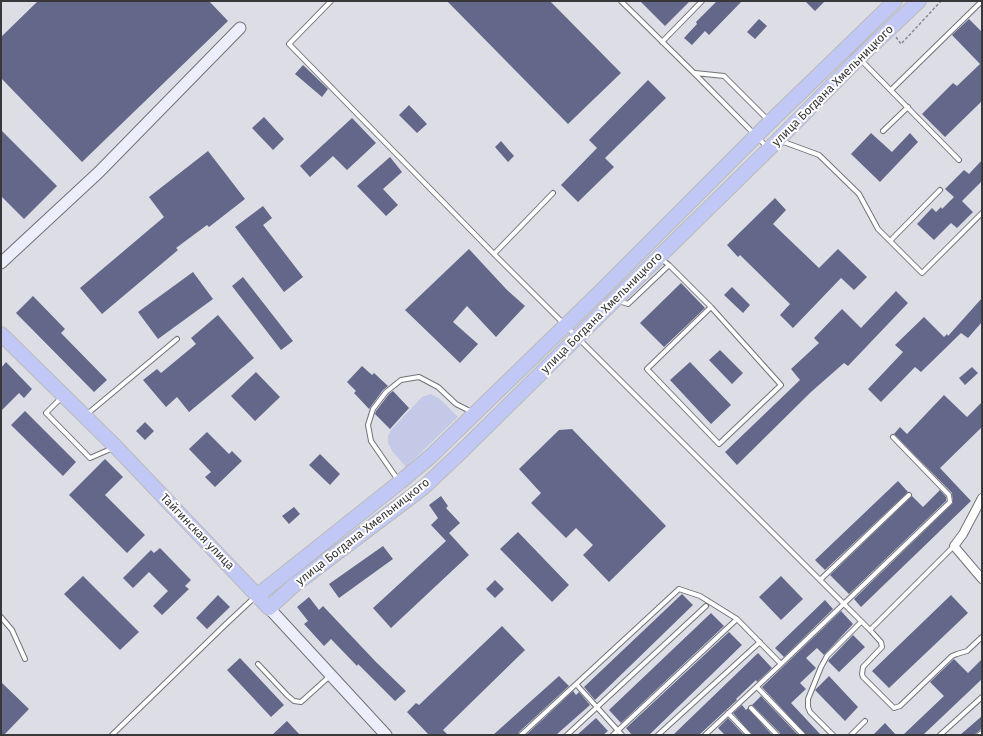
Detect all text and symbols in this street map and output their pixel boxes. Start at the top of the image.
street label: улица Богдана Хмельницкого [769,22,897,150]
street label: улица Богдана Хмельницкого [538,249,666,377]
street label: улица Богдана Хмельницкого [293,475,433,589]
street label: Тайгинская улица [157,491,237,573]

